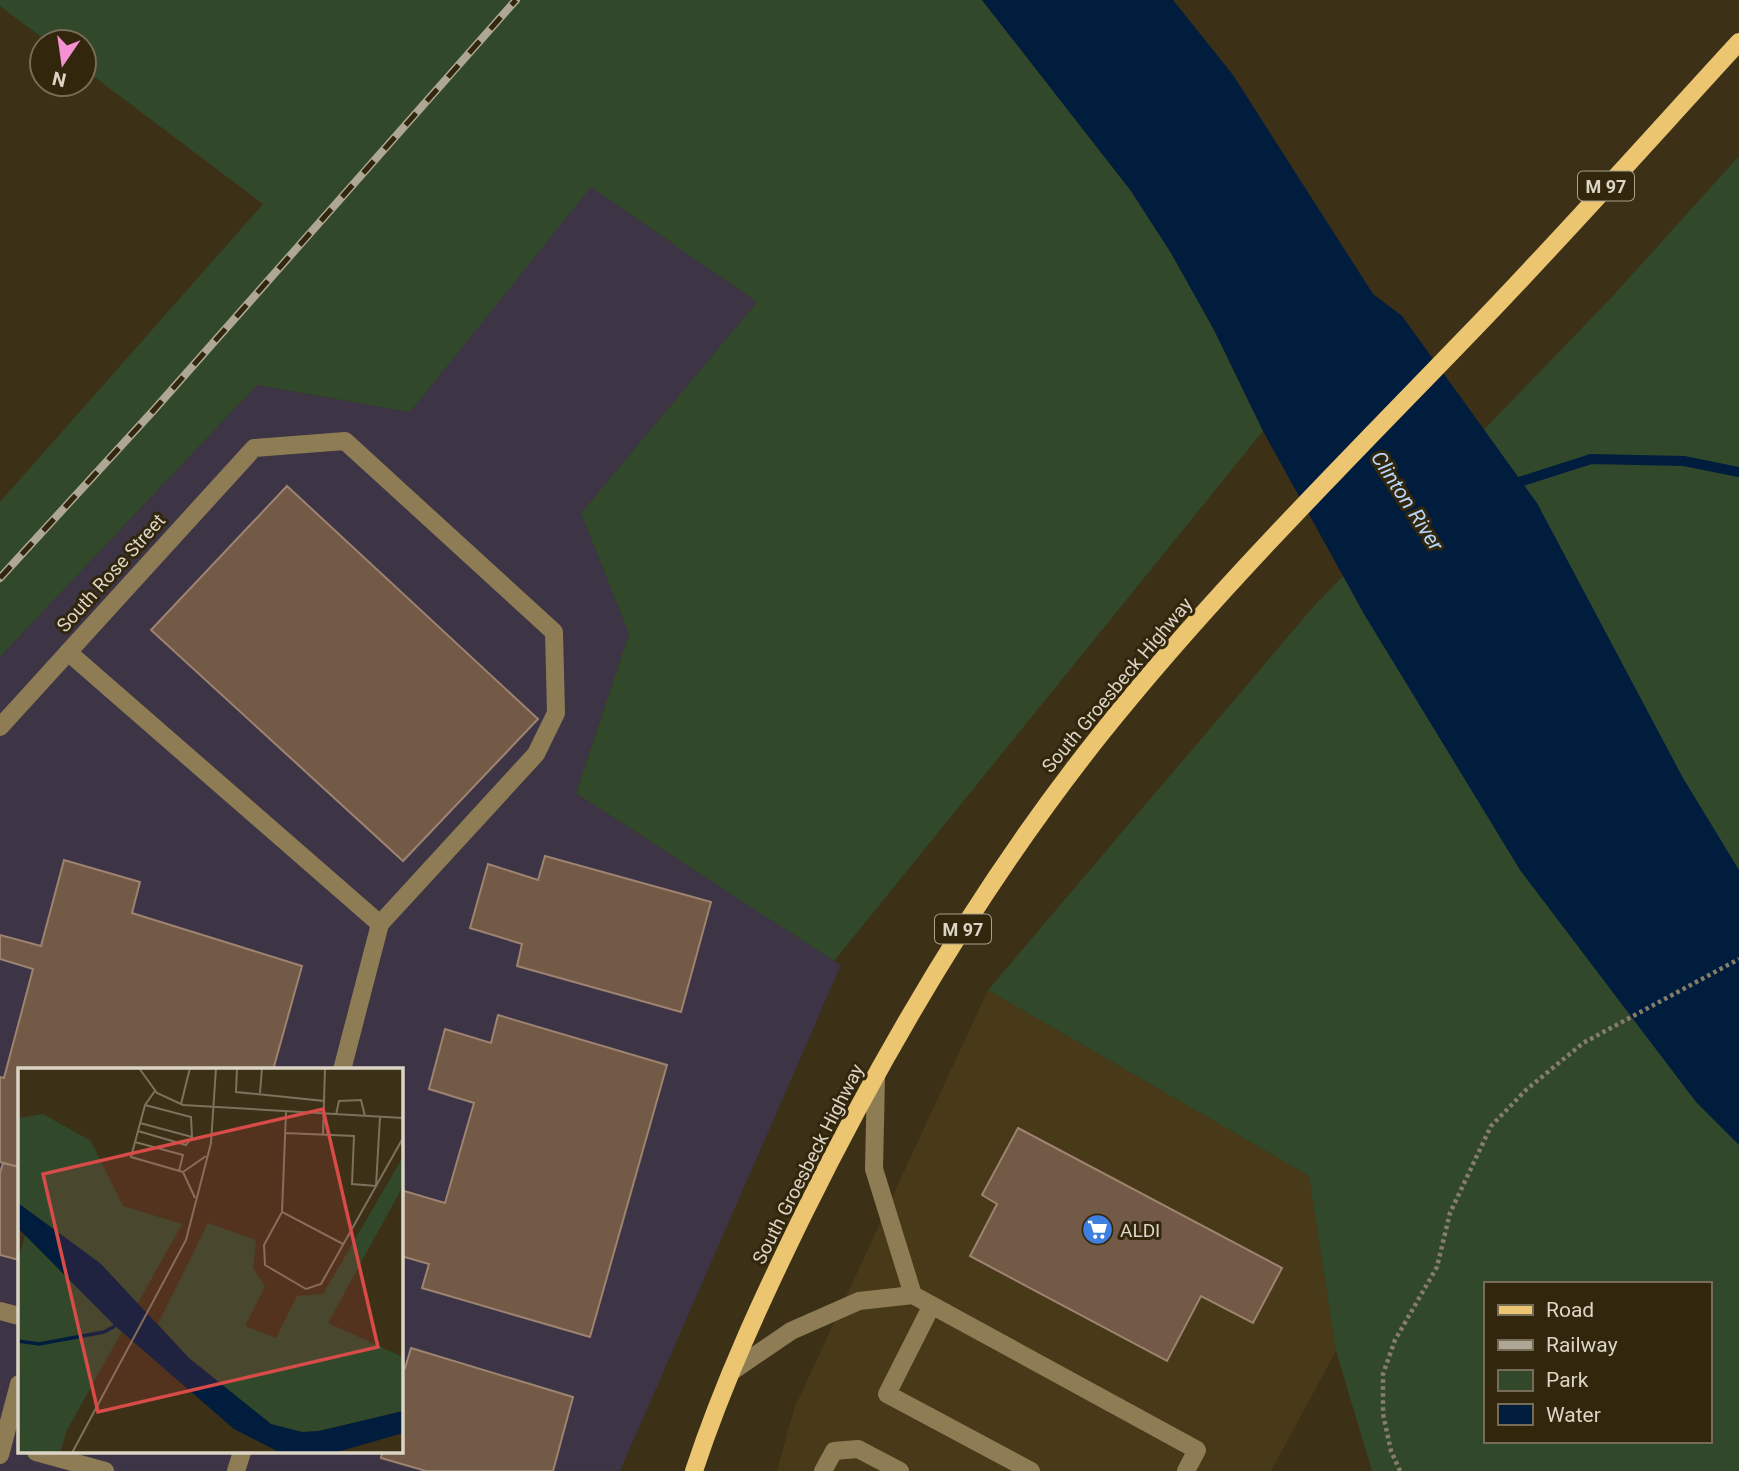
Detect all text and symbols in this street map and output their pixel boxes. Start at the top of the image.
north arrow [28,28,98,98]
text: N [50,66,68,92]
road number: M 97 [1578,172,1634,201]
water label: Clinton River [1366,447,1449,556]
street label: South Rose Street [52,509,170,637]
street label: South Groesbeck Highway [1037,593,1197,777]
road number: M 97 [935,914,991,944]
street label: South Groesbeck Highway [747,1060,869,1268]
inset map [18,1068,402,1454]
supermarket icon: ALDI [1080,1213,1114,1247]
place label: ALDI [1120,1219,1160,1242]
legend [1484,1282,1711,1443]
text: Road [1546,1298,1594,1322]
text: Railway [1546,1333,1618,1357]
text: Park [1546,1368,1589,1392]
text: Water [1546,1403,1601,1427]

